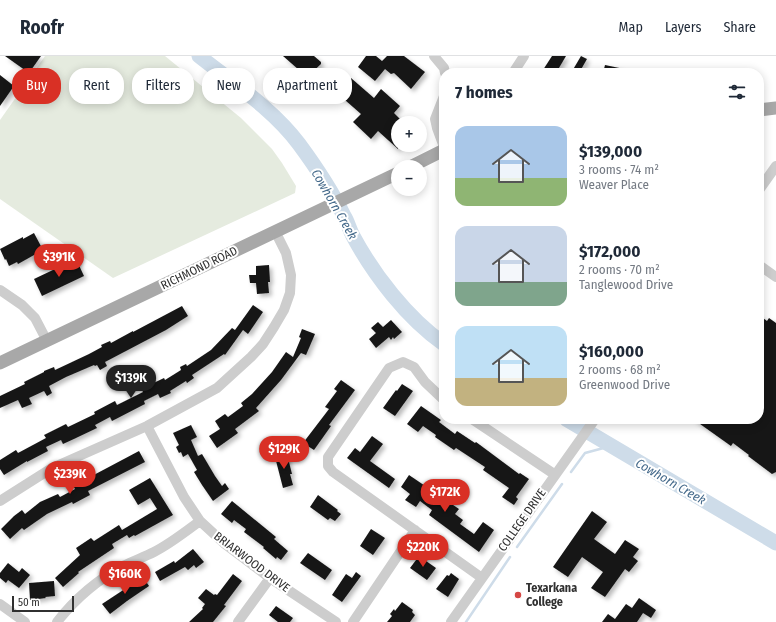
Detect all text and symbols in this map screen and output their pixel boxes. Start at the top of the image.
text: Roofr [20,16,64,39]
text: Map [619,19,643,36]
text: Layers [665,19,701,36]
text: Share [723,19,756,36]
chip: Buy [12,68,61,104]
chip: Rent [69,68,124,104]
chip: Filters [132,68,194,104]
chip: New [202,68,255,104]
chip: Apartment [263,68,352,104]
icon: filters [726,81,748,103]
text: 7 homes [455,82,513,103]
map controls [391,116,427,196]
button: + [391,116,427,152]
text: $139,000 [579,141,642,162]
icon: home [487,142,535,190]
button: − [391,160,427,196]
text: 3 rooms · 74 m² [579,162,659,177]
water label: Cowhorn Creek [308,166,361,243]
text: Weaver Place [579,177,649,192]
text: $172,000 [579,241,641,262]
icon: home [487,242,535,290]
street label: RICHMOND ROAD [159,243,239,293]
pin: $391K [31,244,87,278]
text: $391K [43,249,75,264]
text: 2 rooms · 70 m² [579,262,660,277]
text: Tanglewood Drive [579,277,673,292]
text: $160,000 [579,341,644,362]
icon: home [487,342,535,390]
text: 2 rooms · 68 m² [579,362,661,377]
pin: $139K [103,365,159,399]
text: $139K [115,370,147,385]
text: Greenwood Drive [579,377,670,392]
pin: $129K [256,436,312,470]
text: $129K [268,441,300,456]
water label: Cowhorn Creek [633,455,709,508]
pin: $239K [42,461,98,495]
text: $239K [54,466,86,481]
pin: $172K [417,479,473,513]
text: $172K [430,484,460,499]
street label: COLLEGE DRIVE [495,486,549,554]
street label: BRIARWOOD DRIVE [211,529,293,595]
pin: $220K [395,534,451,568]
text: $220K [406,539,440,554]
pin: $160K [97,561,153,595]
text: $160K [109,566,141,581]
place label: Texarkana College [526,581,577,609]
marker: Texarkana College [513,590,523,600]
scale bar [12,594,74,613]
text: 50 m [18,596,40,609]

